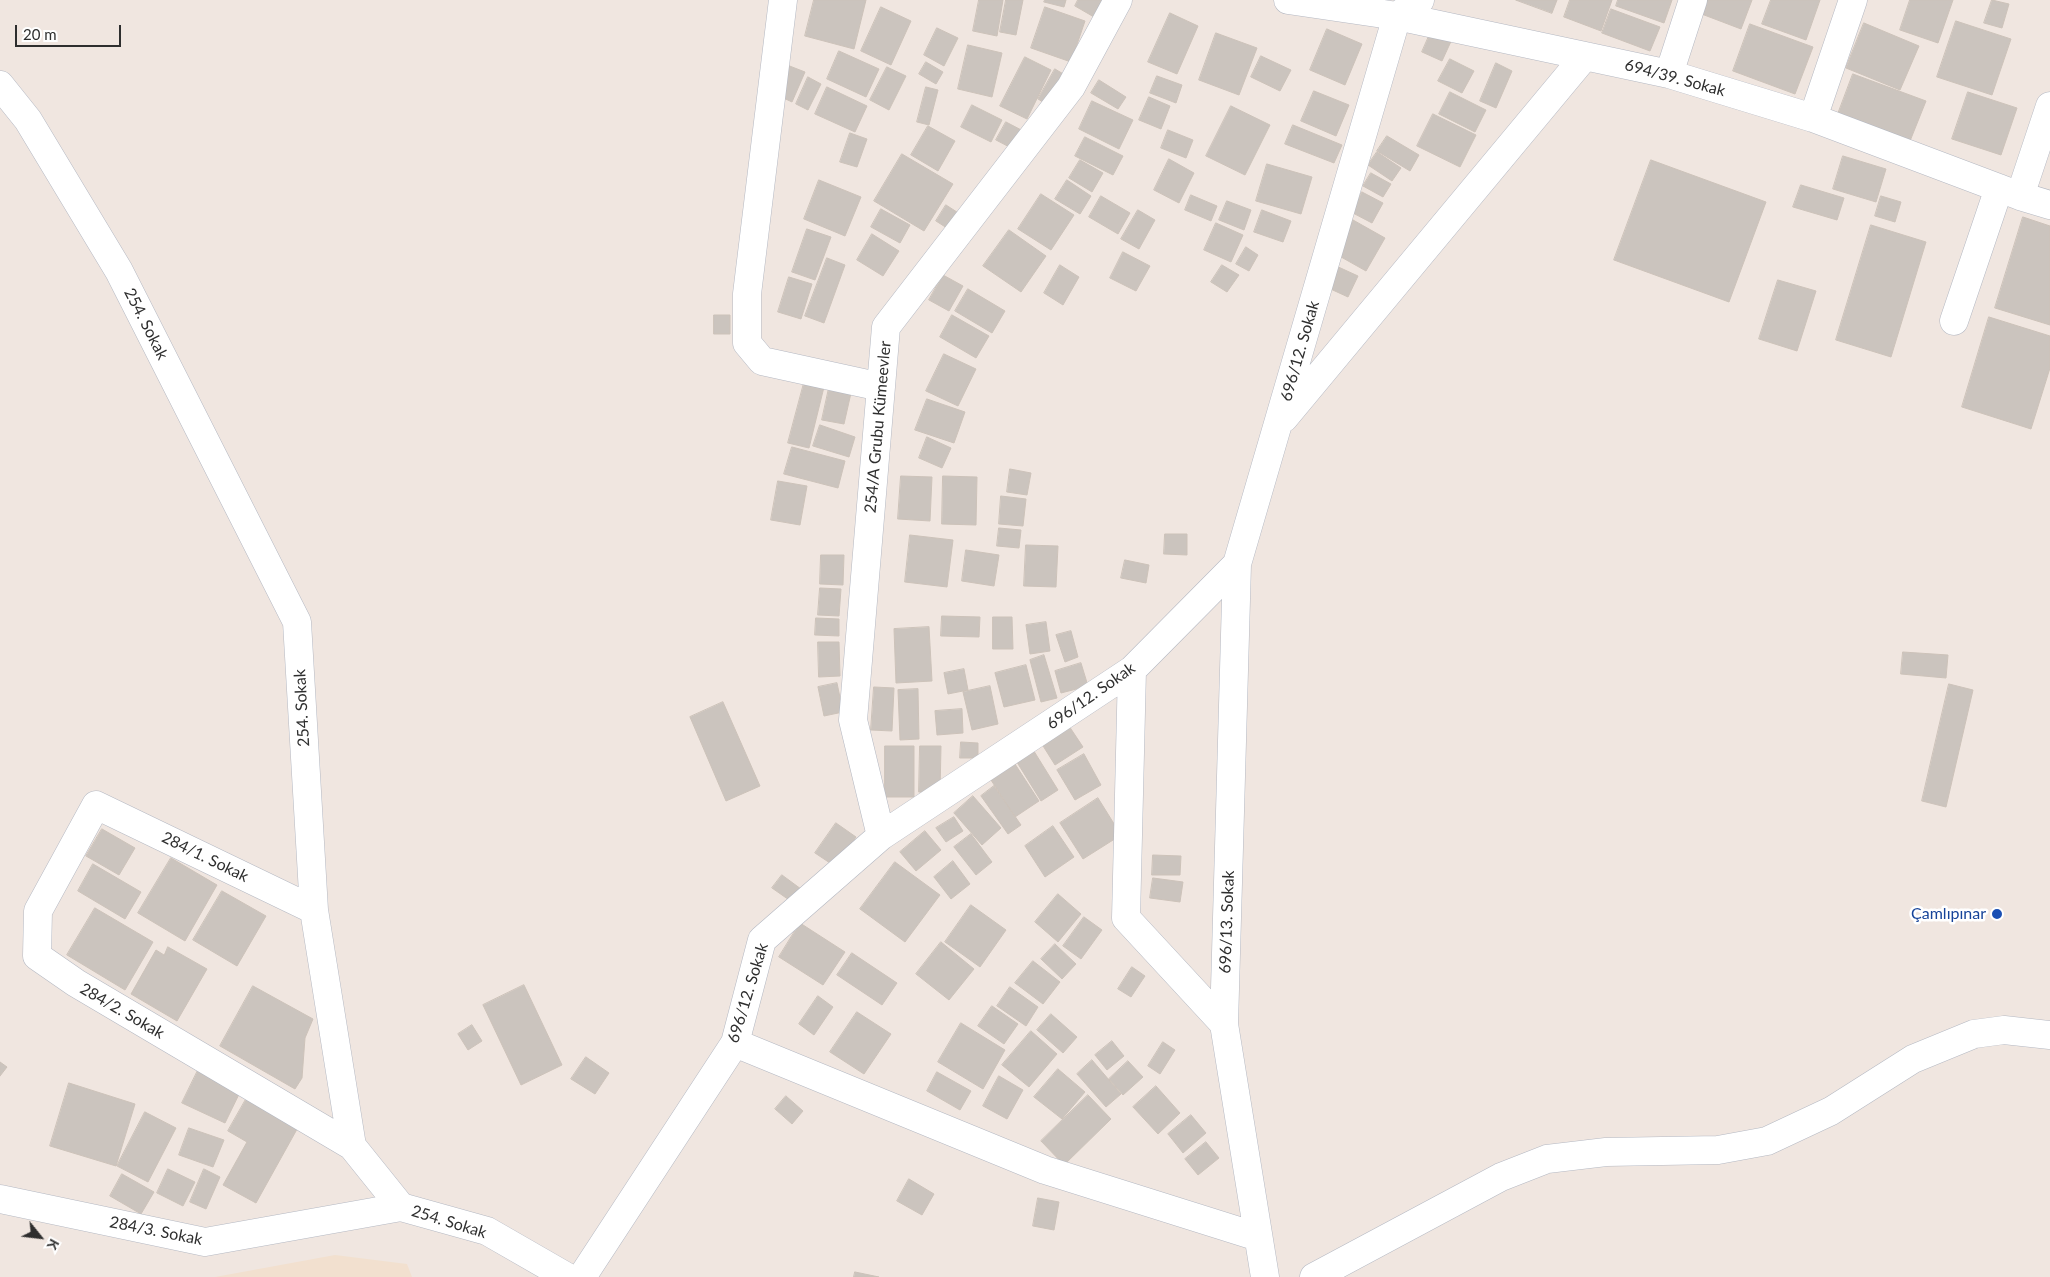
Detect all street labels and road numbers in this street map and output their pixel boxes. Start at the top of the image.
street label: 694/39. Sokak [1623,55,1727,101]
street label: 254. Sokak [120,285,172,363]
street label: 696/12. Sokak [1277,299,1323,403]
street label: 254/A Grubu Kümeevler [861,340,895,514]
street label: 696/12. Sokak [1043,658,1139,734]
street label: 254. Sokak [290,669,314,747]
street label: 284/1. Sokak [158,828,252,886]
street label: 696/13. Sokak [1216,870,1238,974]
street label: 696/12. Sokak [724,941,772,1045]
street label: 284/2. Sokak [76,979,168,1043]
street label: 254. Sokak [409,1201,489,1243]
street label: 284/3. Sokak [108,1213,204,1249]

